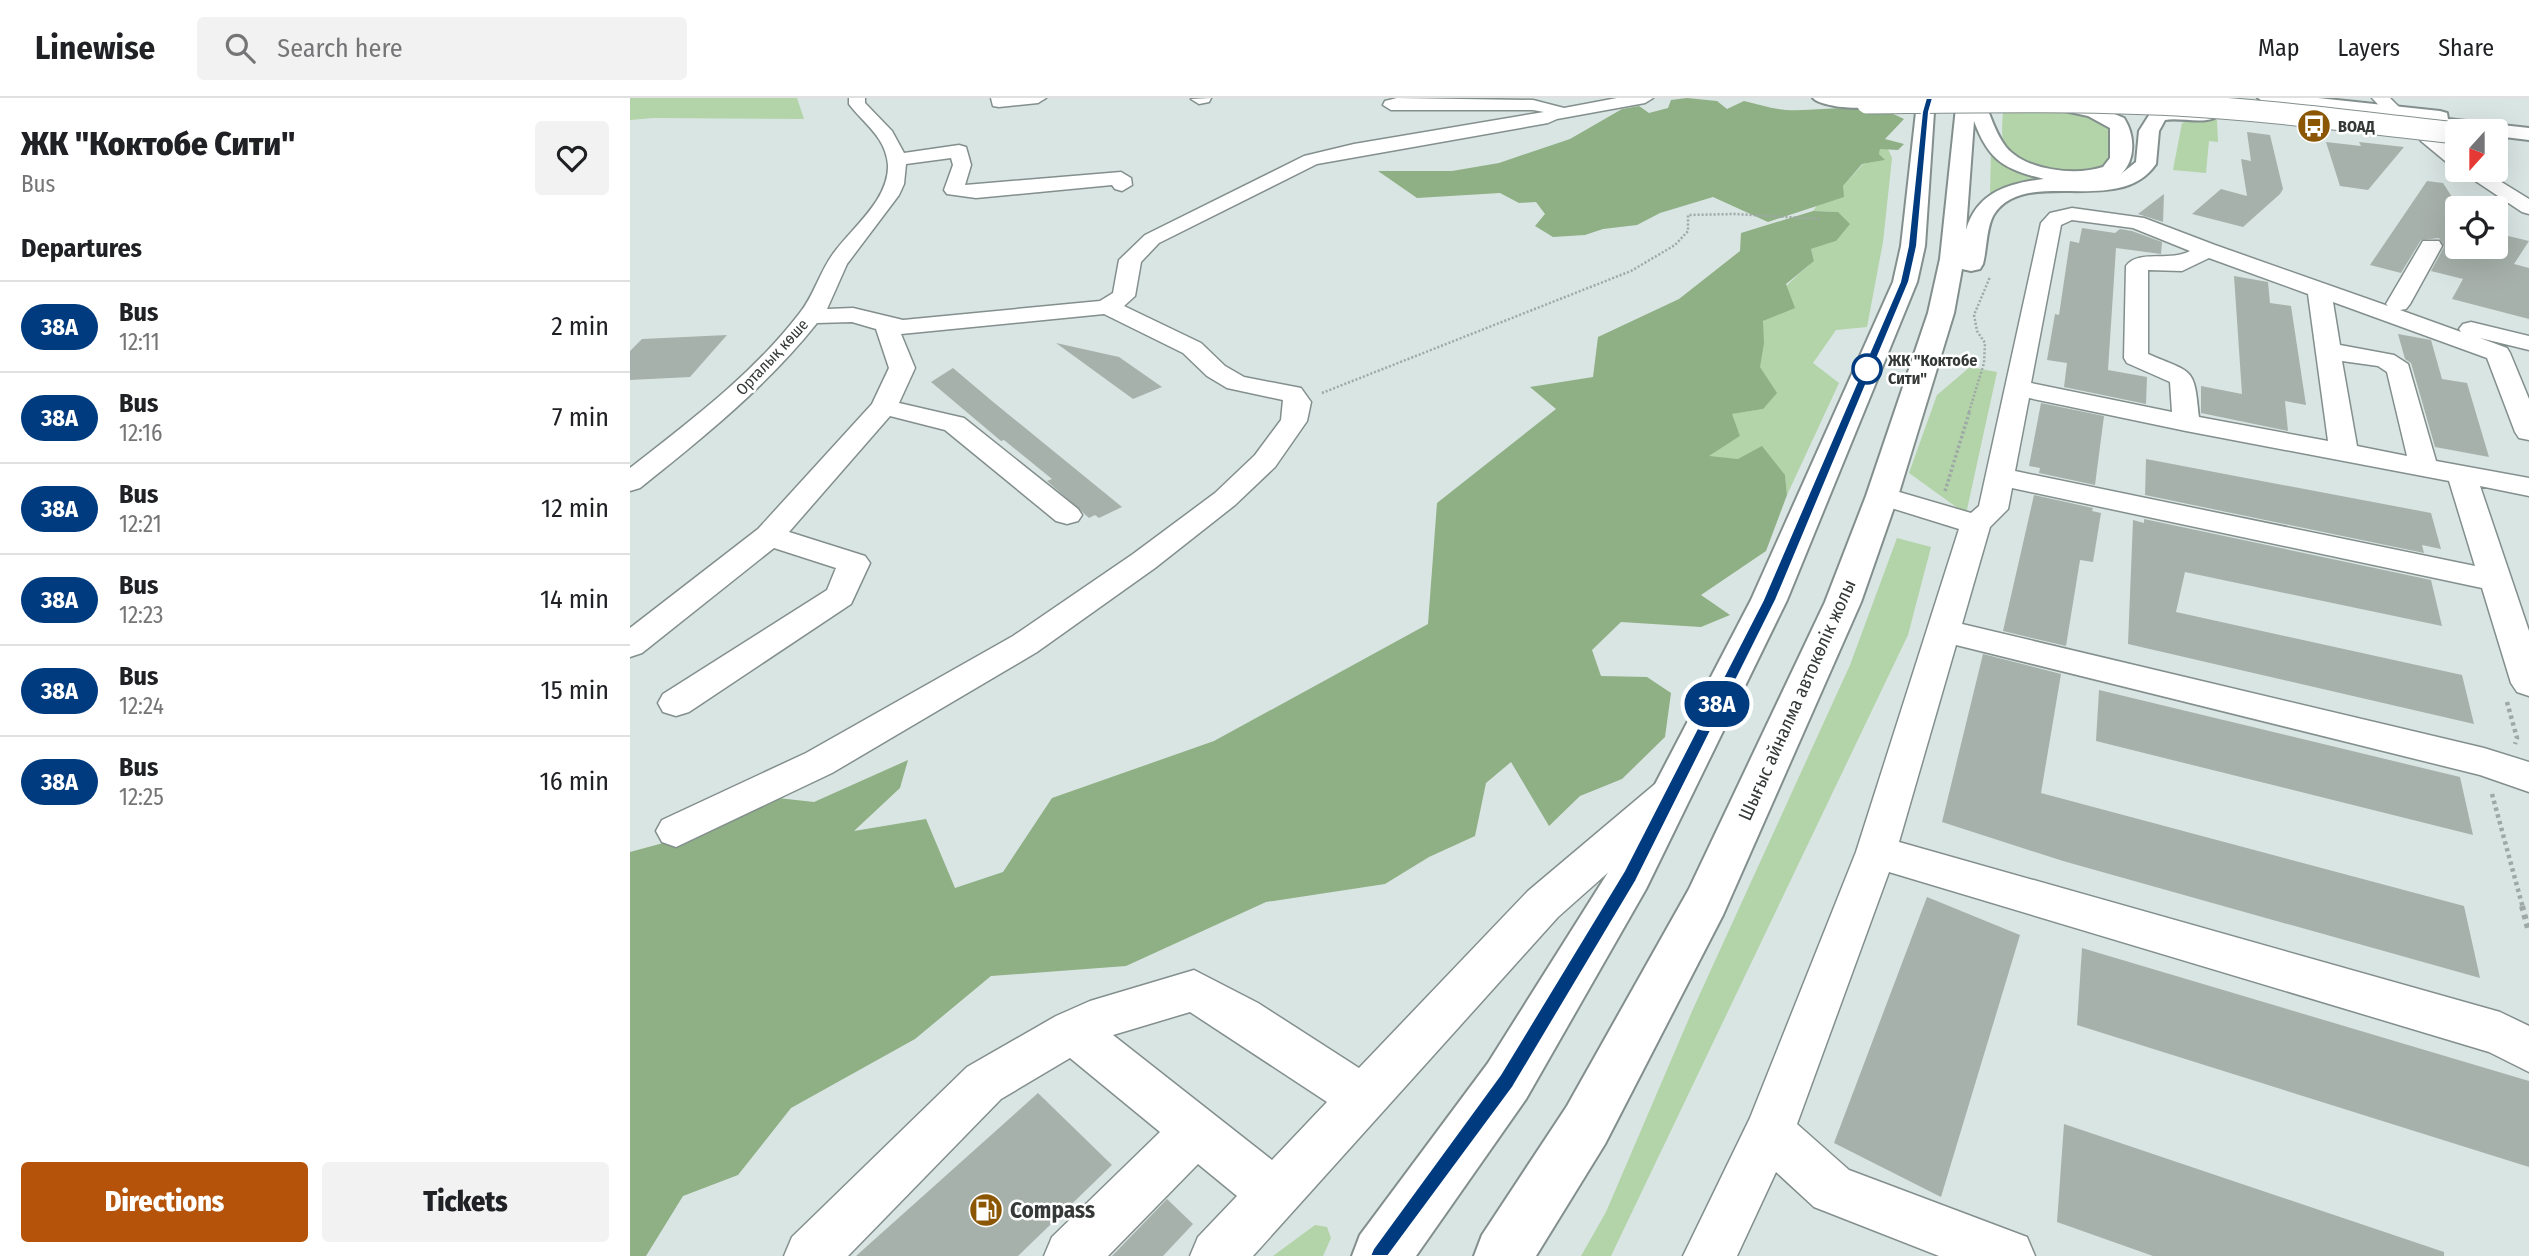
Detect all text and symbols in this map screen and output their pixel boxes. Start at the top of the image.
search box [197,17,687,80]
text: Linewise [35,28,155,68]
icon: search [221,29,259,67]
text: Search here [277,33,403,64]
text: Map [2258,34,2300,62]
text: Layers [2338,34,2400,62]
text: Share [2438,34,2494,62]
bus stop icon: ВОАД [2295,107,2333,145]
place label: ВОАД [2338,117,2376,136]
north arrow [2445,119,2508,182]
map controls [2445,119,2508,259]
button: heart [535,121,609,195]
text: ЖК "Коктобе Сити" [21,124,295,164]
text: Bus [21,170,55,198]
button: locate [2445,196,2508,259]
text: Departures [21,233,142,264]
text: Bus [119,297,158,328]
text: 2 min [551,311,609,342]
text: 38А [41,313,78,341]
street label: Орталық көше [732,315,812,399]
text: 12:11 [119,328,160,356]
place label: ЖК "Коктобе Сити" [1887,351,1977,388]
marker: ЖК "Коктобе Сити" [1852,354,1882,384]
text: Bus [119,388,158,419]
text: 7 min [552,402,609,433]
text: 38А [41,404,78,432]
text: 12:16 [119,419,162,447]
text: Bus [119,479,158,510]
text: 12 min [541,493,609,524]
text: 38А [41,495,78,523]
text: 12:21 [119,510,162,538]
text: Bus [119,570,158,601]
street label: Шығыс айналма автокөлік жолы [1733,576,1861,824]
text: 14 min [540,584,609,615]
text: 38А [41,586,78,614]
text: 12:23 [119,601,163,629]
text: Bus [119,661,158,692]
text: 15 min [541,675,609,706]
text: 38А [41,677,78,705]
line badge: 38А [1677,681,1757,727]
text: 38А [1698,690,1736,718]
text: 12:24 [119,692,164,720]
text: Bus [119,752,158,783]
text: 16 min [540,766,609,797]
text: 38А [41,768,78,796]
text: 12:25 [119,783,164,811]
button: Directions [21,1162,308,1242]
button: Tickets [322,1162,609,1242]
fuel station icon: Compass [967,1191,1005,1229]
place label: Compass [1010,1196,1095,1224]

